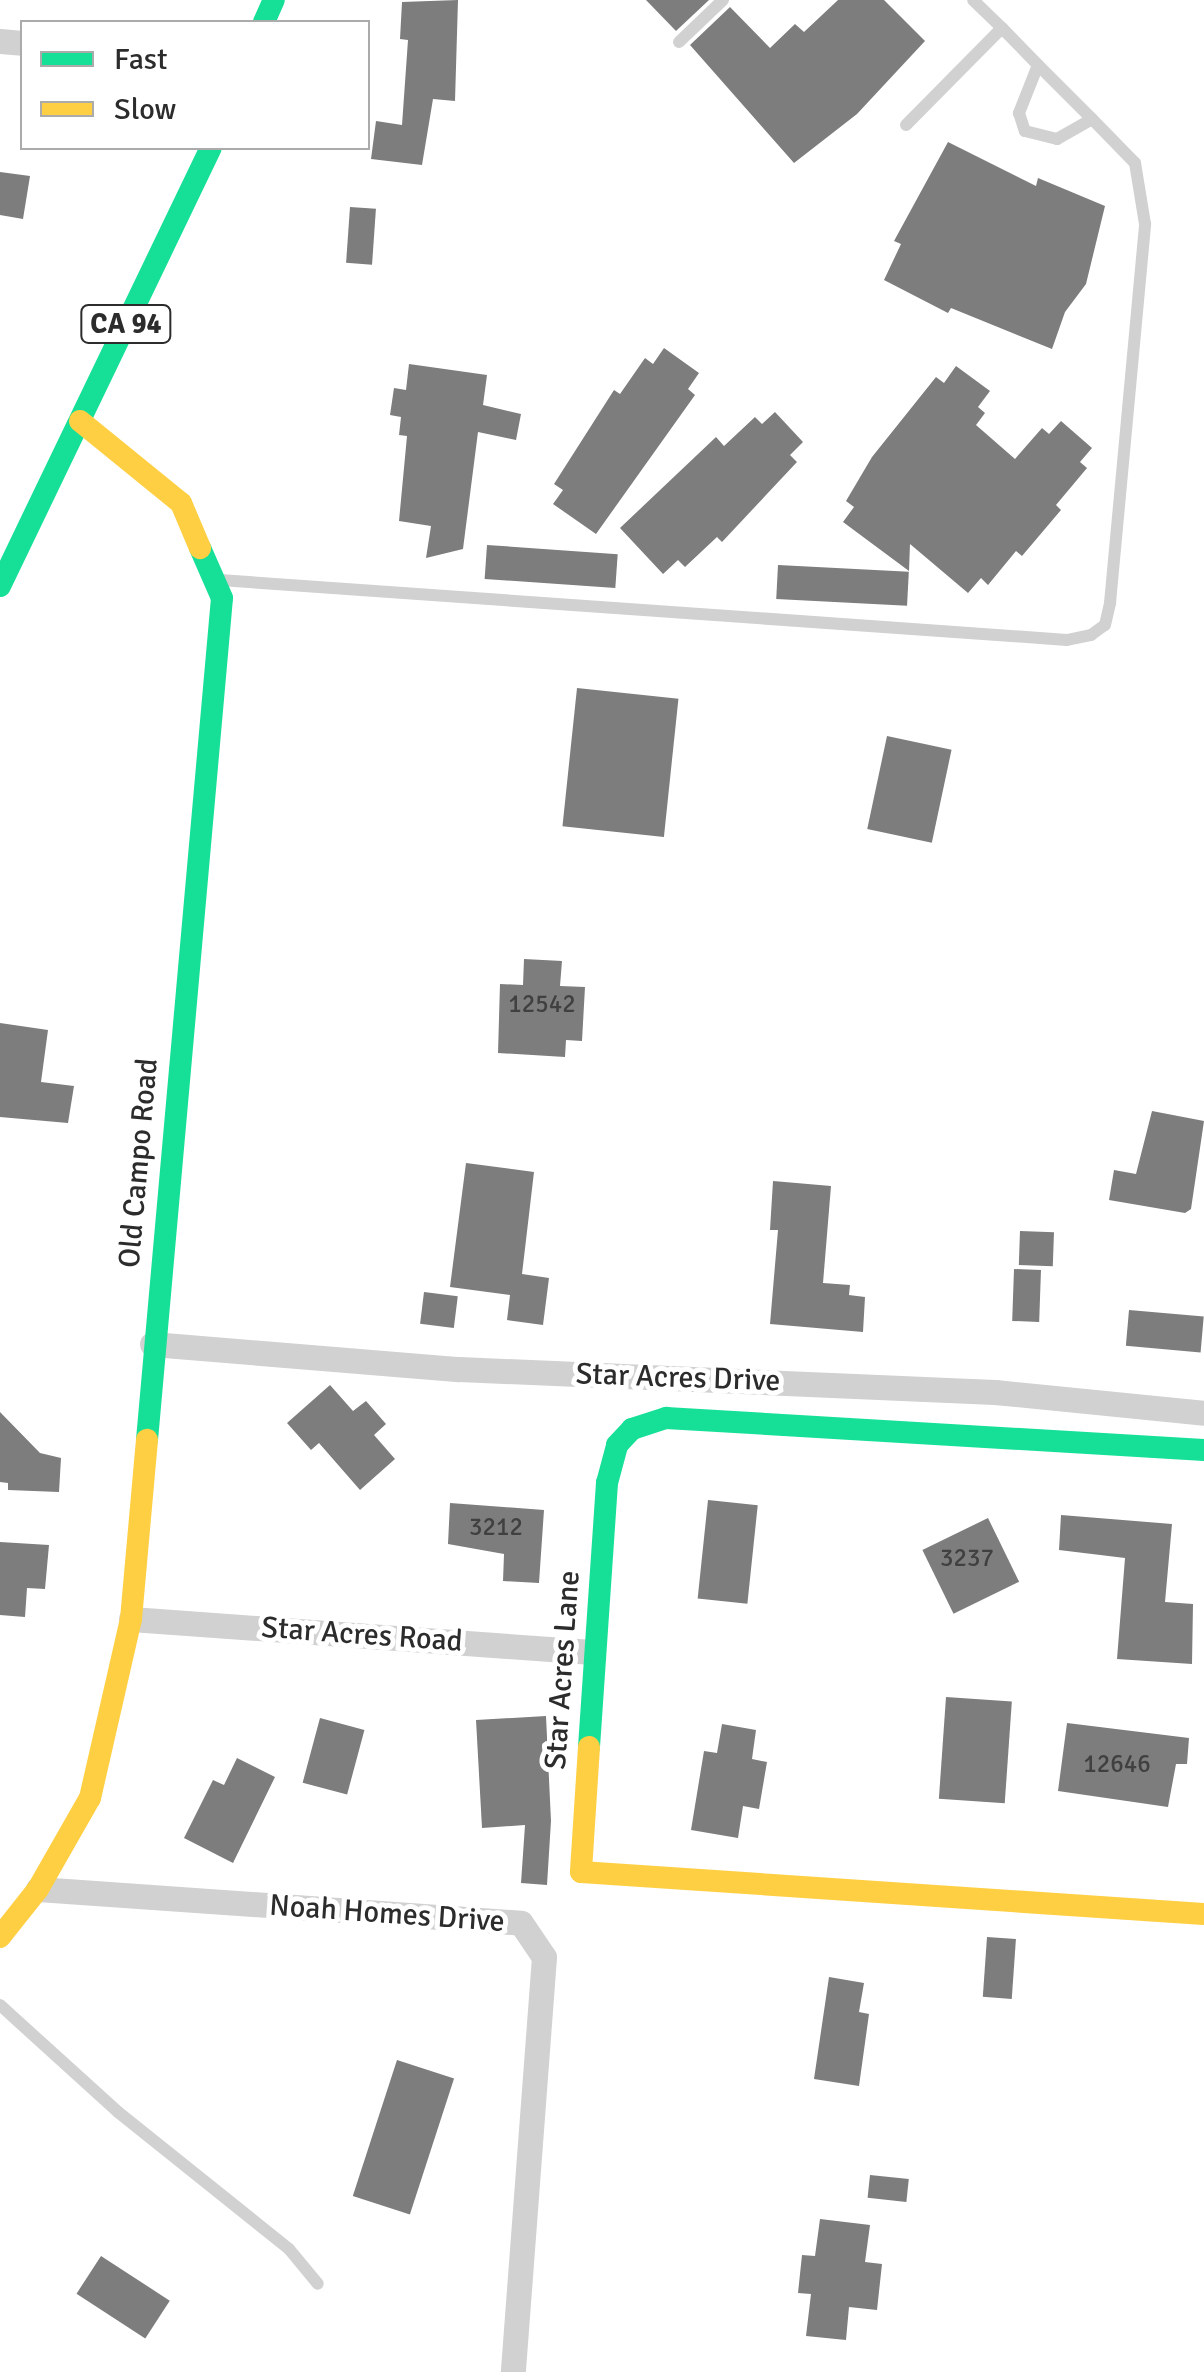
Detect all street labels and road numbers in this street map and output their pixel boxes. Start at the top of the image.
road number: CA 94 [78,301,174,347]
street label: Old Campo Road [112,1057,166,1269]
street label: Star Acres Drive [575,1356,781,1400]
street label: Star Acres Lane [538,1569,588,1771]
street label: Star Acres Road [260,1610,464,1660]
street label: Noah Homes Drive [268,1888,506,1940]

